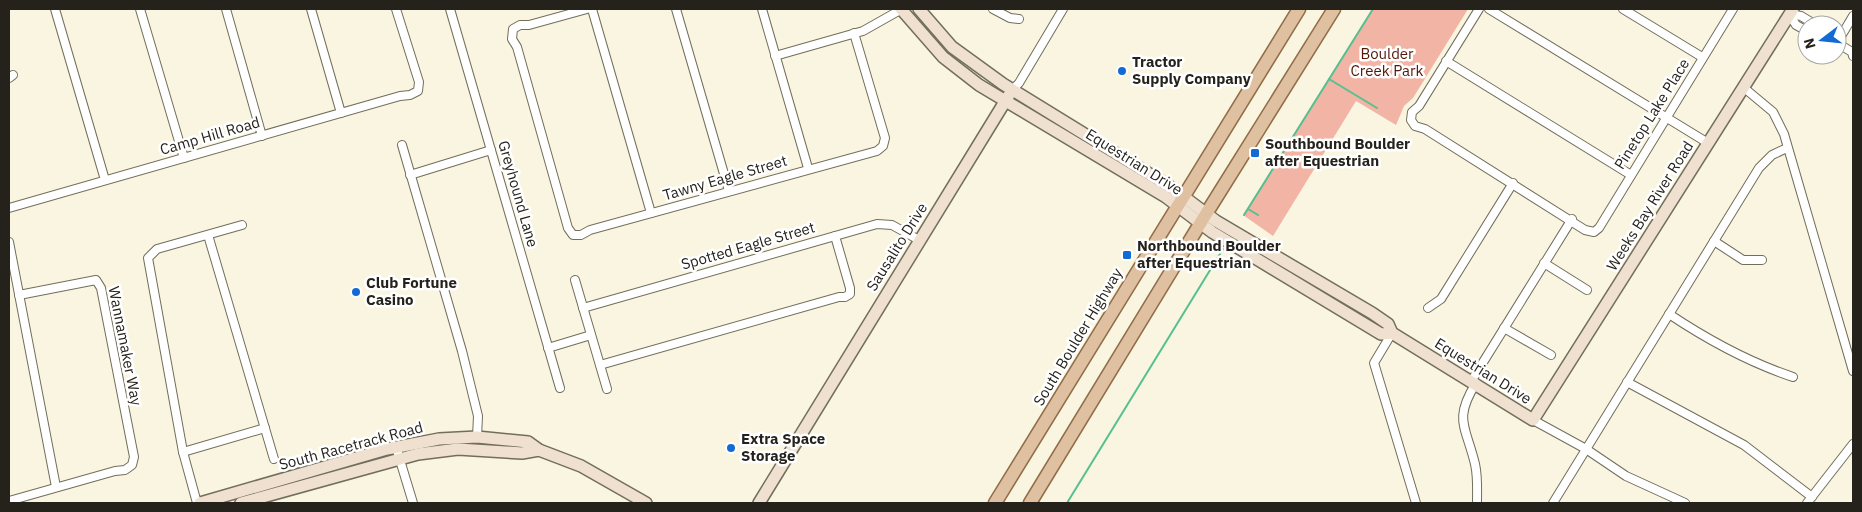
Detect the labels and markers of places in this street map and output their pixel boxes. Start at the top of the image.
place label: Tractor Supply Company [1132,52,1251,88]
marker: Tractor Supply Company [1116,65,1128,77]
place label: Southbound Boulder after Equestrian [1265,134,1410,170]
marker: Southbound Boulder after Equestrian [1249,147,1261,159]
place label: Northbound Boulder after Equestrian [1137,236,1281,272]
marker: Northbound Boulder after Equestrian [1121,249,1133,261]
place label: Club Fortune Casino [366,273,457,309]
marker: Club Fortune Casino [350,286,362,298]
place label: Extra Space Storage [741,429,825,465]
marker: Extra Space Storage [725,442,737,454]

